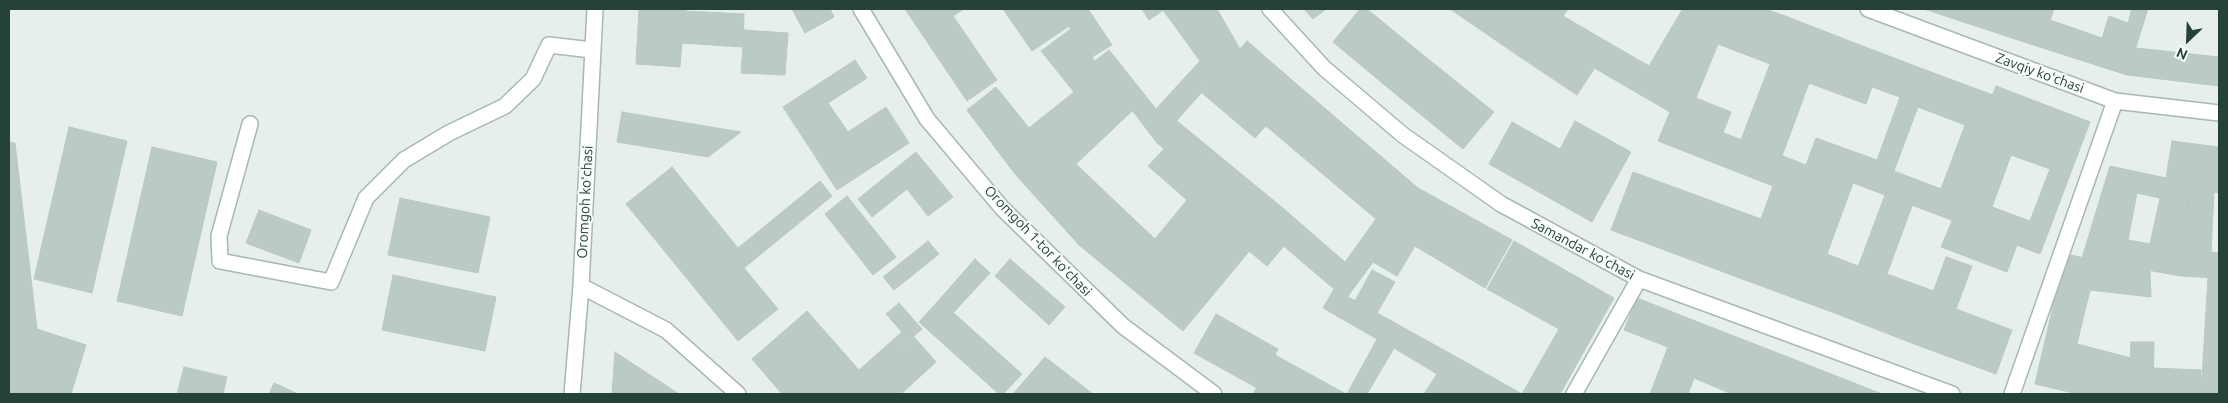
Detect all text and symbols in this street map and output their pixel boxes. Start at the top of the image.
north arrow [2163,15,2213,65]
text: N [2174,44,2190,63]
street label: Zavqiy koʻchasi [1994,49,2086,97]
street label: Oromgoh koʻchasi [574,145,596,259]
street label: Oromgoh 1-tor koʻchasi [981,182,1095,300]
street label: Samandar ko‘chasi [1528,215,1638,283]

